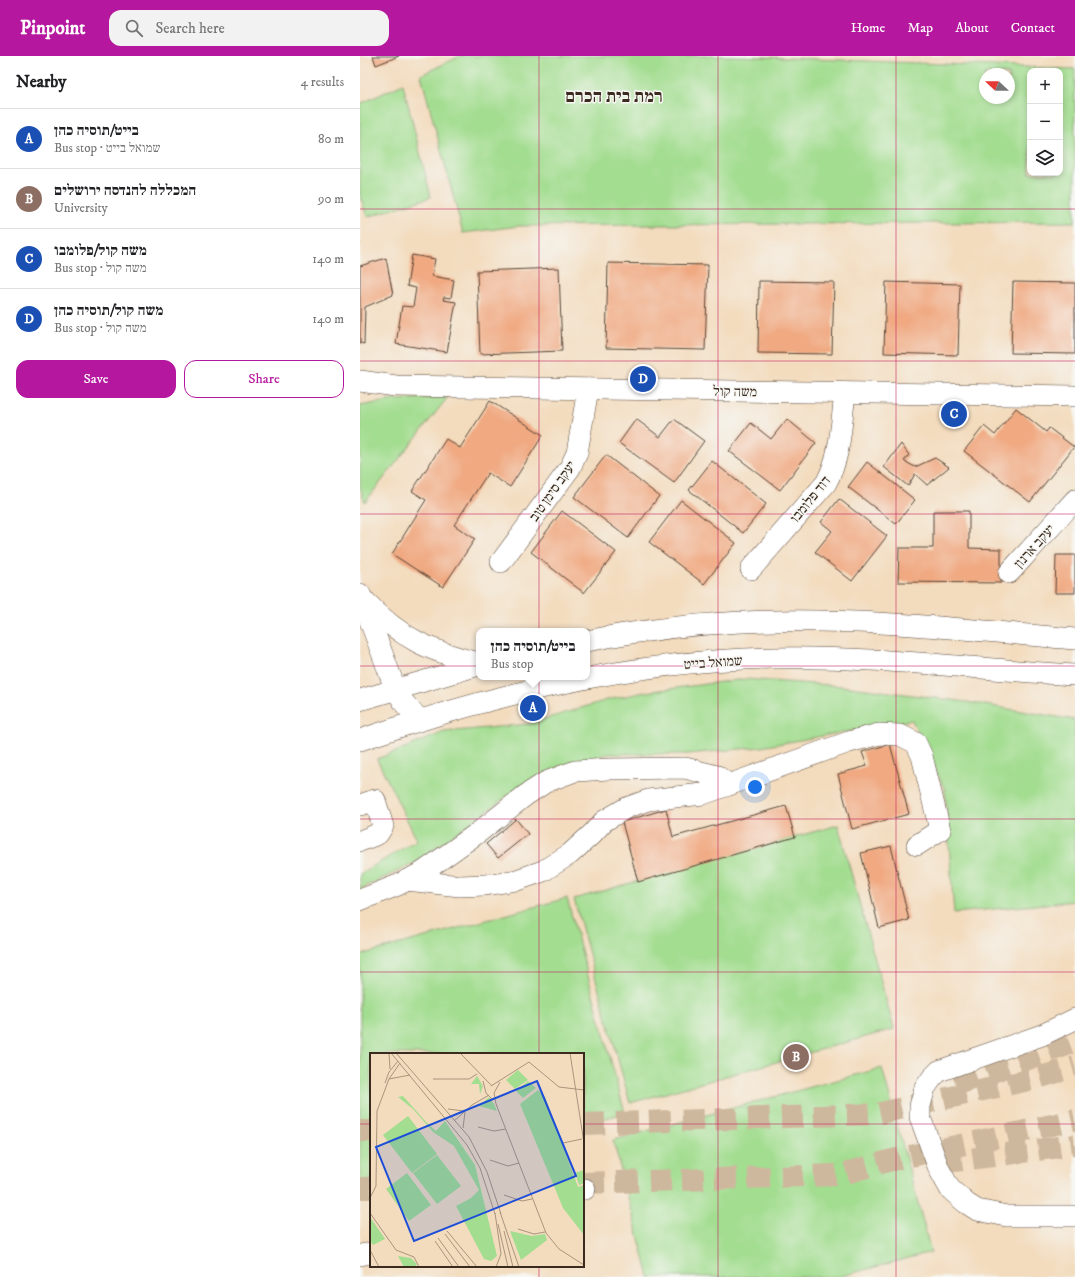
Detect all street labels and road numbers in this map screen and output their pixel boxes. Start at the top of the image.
street label: משה קול [713,383,757,401]
street label: יעקב סימן טוב [525,458,580,525]
street label: דוד פלומבו [786,473,835,527]
street label: יעקב ארנון [1010,521,1059,572]
street label: שמואל בייט [683,652,744,674]

